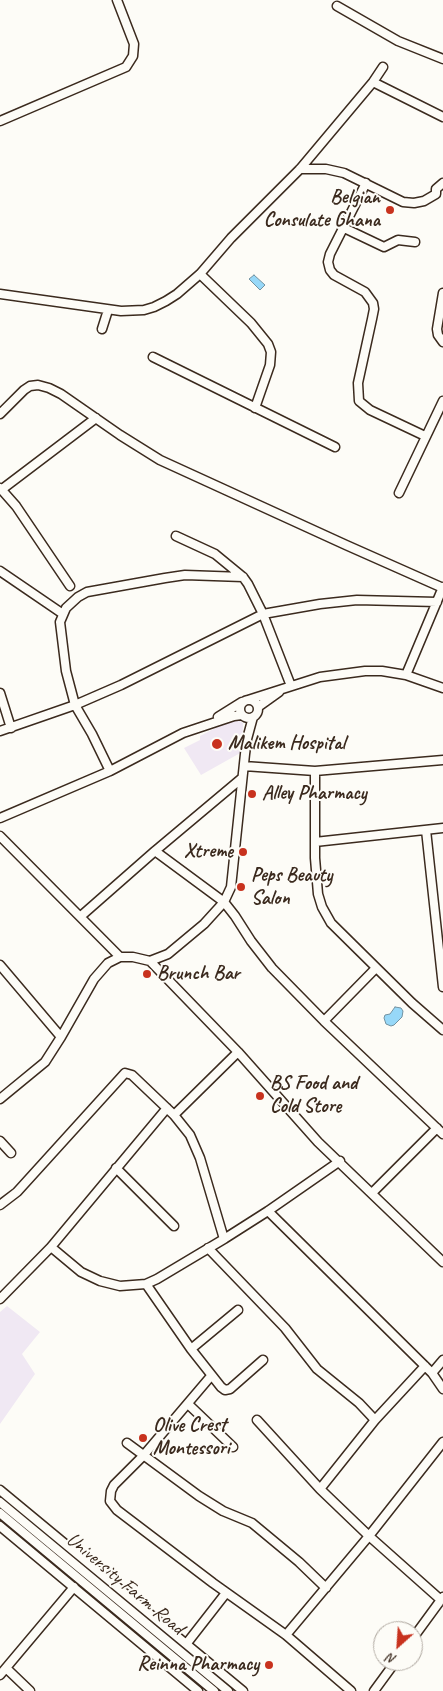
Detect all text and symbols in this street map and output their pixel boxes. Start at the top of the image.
place label: Belgian Consulate Ghana [264,186,380,233]
marker: Belgian Consulate Ghana [384,204,396,216]
place label: Malikem Hospital [228,732,345,756]
marker: Malikem Hospital [210,737,224,751]
place label: Alley Pharmacy [262,782,366,806]
marker: Alley Pharmacy [246,788,258,800]
place label: Xtreme [184,840,233,864]
marker: Xtreme [237,846,249,858]
place label: Peps Beauty Salon [251,864,332,911]
marker: Peps Beauty Salon [235,881,247,893]
place label: Brunch Bar [157,962,240,986]
marker: Brunch Bar [141,968,153,980]
place label: BS Food and Cold Store [270,1072,357,1119]
marker: BS Food and Cold Store [254,1090,266,1102]
place label: Olive Crest Montessori [153,1414,230,1461]
marker: Olive Crest Montessori [137,1432,149,1444]
street label: University Farm Road [61,1528,189,1640]
north arrow [373,1621,423,1671]
text: N [384,1649,399,1669]
place label: Reinna Pharmacy [137,1653,259,1677]
marker: Reinna Pharmacy [263,1659,275,1671]

